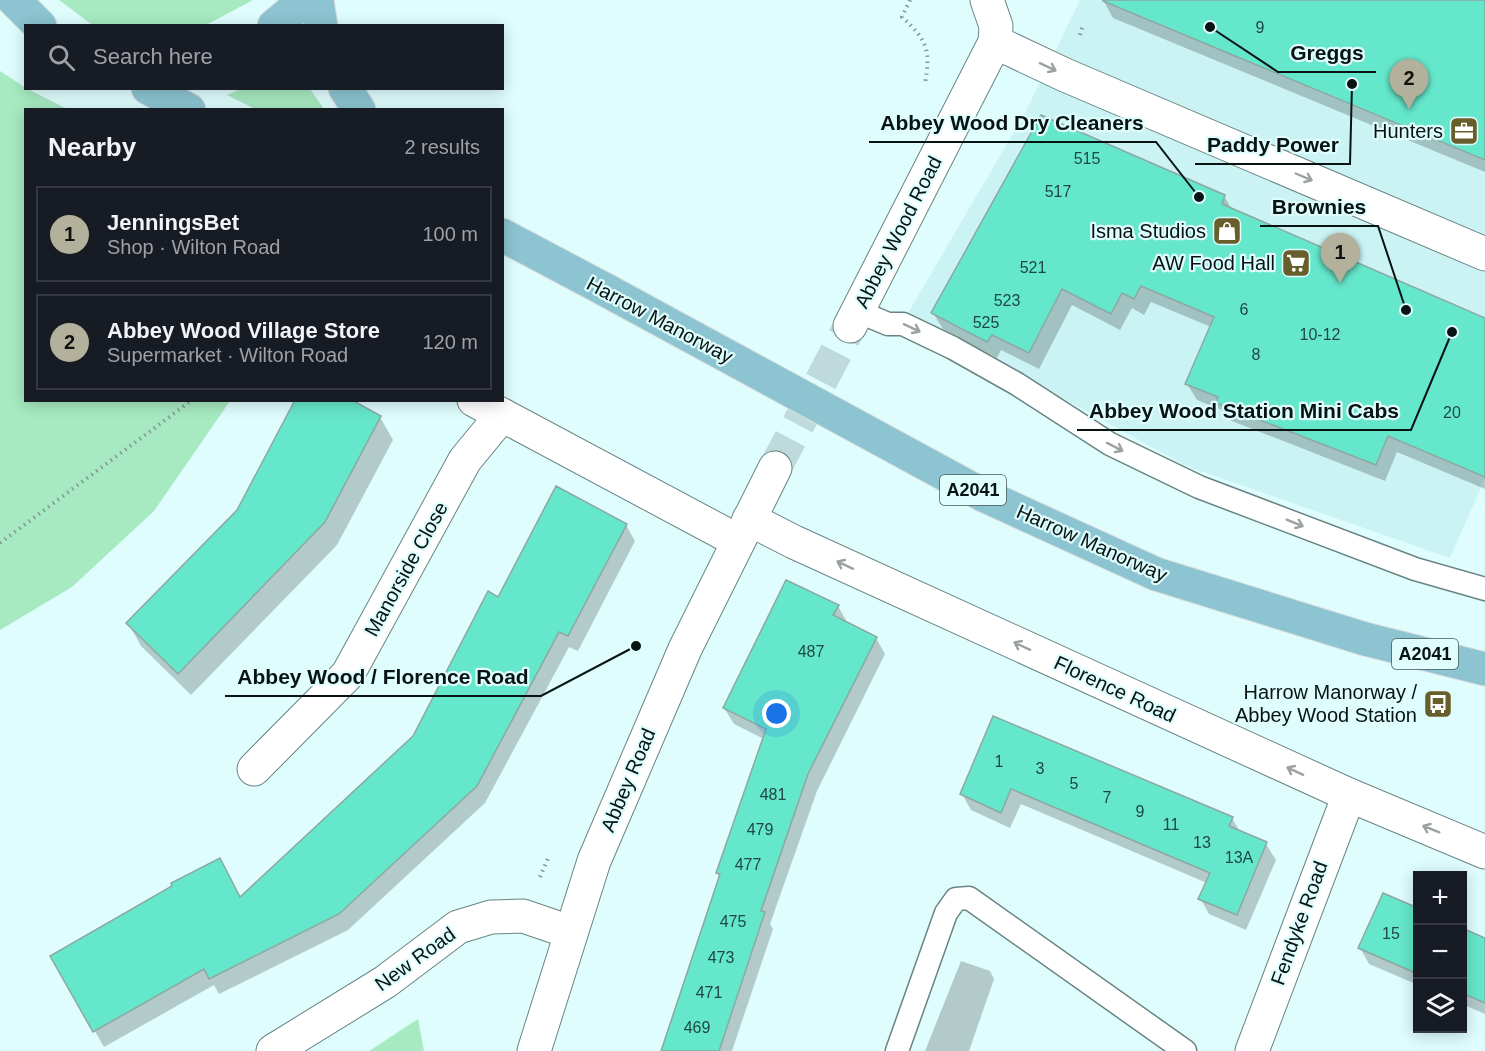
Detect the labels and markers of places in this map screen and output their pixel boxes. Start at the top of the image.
callout: Greggs [1278,33,1376,72]
pin: 2 [1390,60,1428,109]
callout: Abbey Wood Dry Cleaners [869,103,1156,142]
office icon: Hunters [1448,115,1480,147]
place label: Hunters [1373,120,1443,142]
callout: Paddy Power [1195,125,1350,164]
callout: Brownies [1260,187,1378,226]
shop icon: Isma Studios [1211,215,1243,247]
place label: Isma Studios [1090,220,1206,242]
pin: 1 [1320,234,1360,283]
supermarket icon: AW Food Hall [1280,247,1312,279]
place label: AW Food Hall [1152,252,1275,274]
callout: Abbey Wood Station Mini Cabs [1077,391,1411,430]
callout: Abbey Wood / Florence Road [225,657,541,696]
place label: Harrow Manorway / Abbey Wood Station [1235,681,1417,726]
bus stop icon: Harrow Manorway / Abbey Wood Station [1422,688,1454,720]

